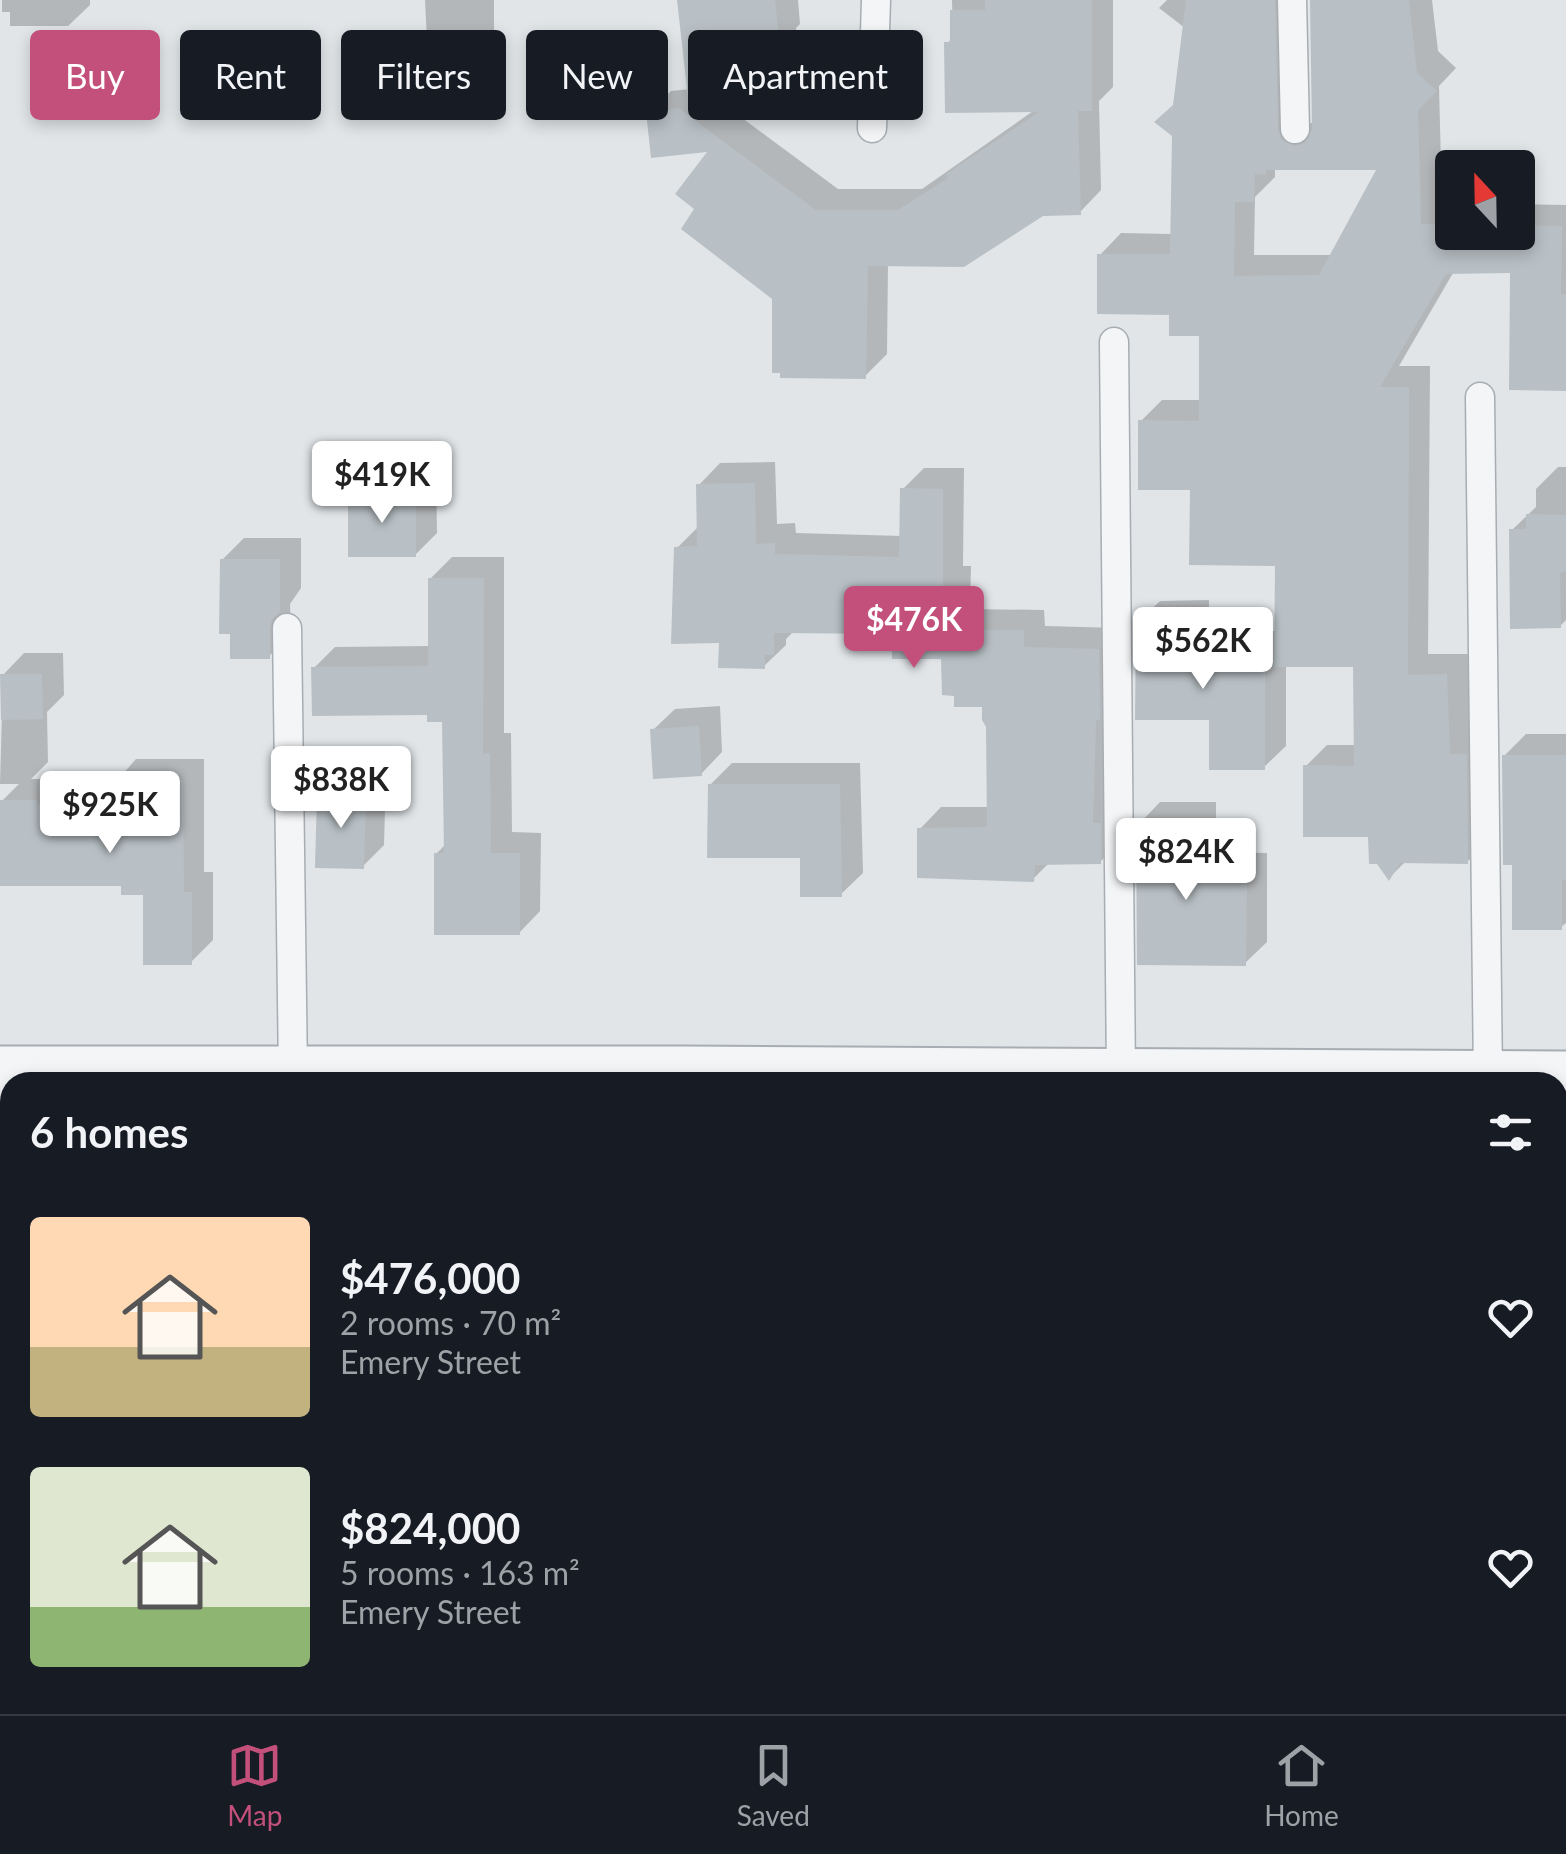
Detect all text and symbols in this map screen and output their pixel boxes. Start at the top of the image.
chip: Buy [30,30,160,120]
chip: Rent [180,30,321,120]
chip: Filters [341,30,506,120]
chip: New [526,30,668,120]
chip: Apartment [688,30,923,120]
north arrow [1435,150,1535,250]
map controls [1435,150,1535,250]
pin: $419K [312,441,452,526]
text: $419K [334,454,430,493]
pin: $476K [844,586,984,671]
text: $476K [866,599,962,638]
pin: $562K [1133,607,1273,692]
text: $562K [1155,620,1251,659]
pin: $838K [271,746,411,831]
text: $838K [293,759,389,798]
pin: $925K [40,771,180,856]
text: $925K [62,784,158,823]
pin: $824K [1116,818,1256,903]
text: $824K [1138,831,1234,870]
icon: filters [1483,1105,1538,1160]
text: 6 homes [30,1107,188,1157]
text: $476,000 [340,1253,520,1303]
icon: home [110,1257,230,1377]
icon: heart [1483,1290,1538,1345]
text: 2 rooms · 70 m² [340,1303,561,1342]
text: Emery Street [340,1342,521,1381]
text: $824,000 [340,1503,520,1553]
icon: home [110,1507,230,1627]
icon: heart [1483,1540,1538,1595]
text: 5 rooms · 163 m² [340,1553,580,1592]
text: Emery Street [340,1592,521,1631]
tab: Map [227,1738,282,1832]
tab: Saved [737,1738,810,1832]
tab: Home [1264,1738,1339,1832]

